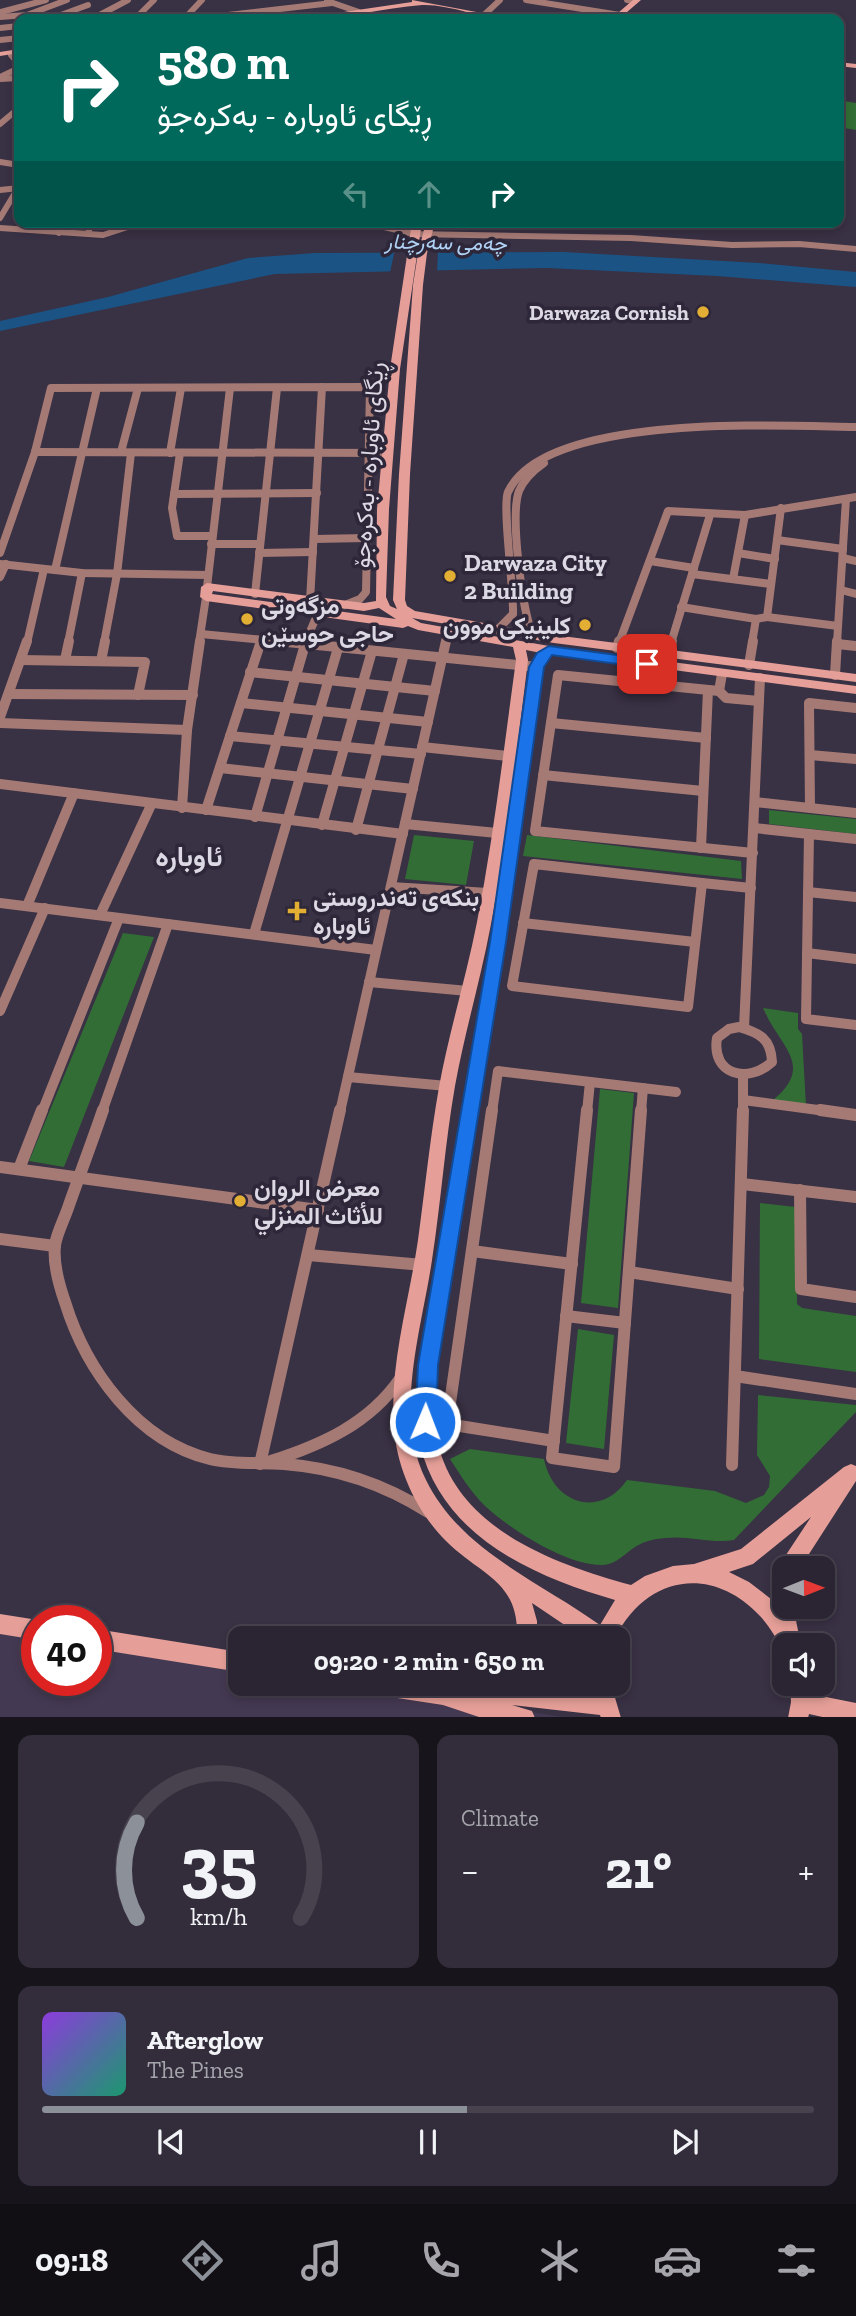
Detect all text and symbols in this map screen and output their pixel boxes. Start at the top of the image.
text: 580 m [157,33,289,92]
icon: right [42,42,133,133]
text: ڕێگای ئاوبارە - بەکرەجۆ [157,96,432,134]
icon: left [337,175,375,213]
icon: ahead [410,175,448,213]
icon: right [483,175,521,213]
water label: چەمی سەرچنار [383,228,508,258]
place label: Darwaza Cornish [529,300,689,325]
marker: Darwaza Cornish [695,304,711,320]
street label: ڕێگای ئاوبارە - بەکرەجۆ [346,361,395,569]
place label: Darwaza City 2 Building [464,548,607,605]
marker: Darwaza City 2 Building [442,568,458,584]
place label: مزگەوتی حاجی حوسێن [261,591,394,649]
marker: مزگەوتی حاجی حوسێن [239,611,255,627]
place label: کلینیکی موون [443,611,571,641]
marker: کلینیکی موون [577,617,593,633]
pin [617,634,677,694]
icon: arrive [628,645,666,683]
district label: ئاوبارە [155,840,223,874]
place label: بنکەی تەندروستی ئاوبارە [313,883,479,941]
marker: بنکەی تەندروستی ئاوبارە [287,901,307,921]
place label: معرض الروان للأثاث المنزلي [254,1173,383,1236]
marker: معرض الروان للأثاث المنزلي [232,1193,248,1209]
position arrow [388,1385,462,1459]
north arrow [772,1556,835,1619]
map controls [772,1556,835,1696]
speed limit sign: 40 [21,1605,112,1696]
button: sound [772,1633,835,1696]
text: 09:20 · 2 min · 650 m [314,1645,544,1677]
text: Climate [461,1804,539,1832]
text: 35 [180,1819,257,1907]
text: 21° [605,1839,672,1901]
text: − [461,1848,479,1894]
text: + [798,1848,814,1894]
text: km/h [190,1900,247,1930]
text: Afterglow [147,2024,263,2056]
text: The Pines [147,2056,244,2084]
icon: previous [152,2123,190,2161]
icon: pause [409,2123,447,2161]
icon: next [666,2123,704,2161]
icon: directions [178,2236,227,2285]
icon: music [297,2236,346,2285]
icon: phone [416,2236,465,2285]
icon: climate [535,2236,584,2285]
icon: car [653,2236,702,2285]
icon: filters [772,2236,821,2285]
text: 09:18 [35,2241,109,2279]

